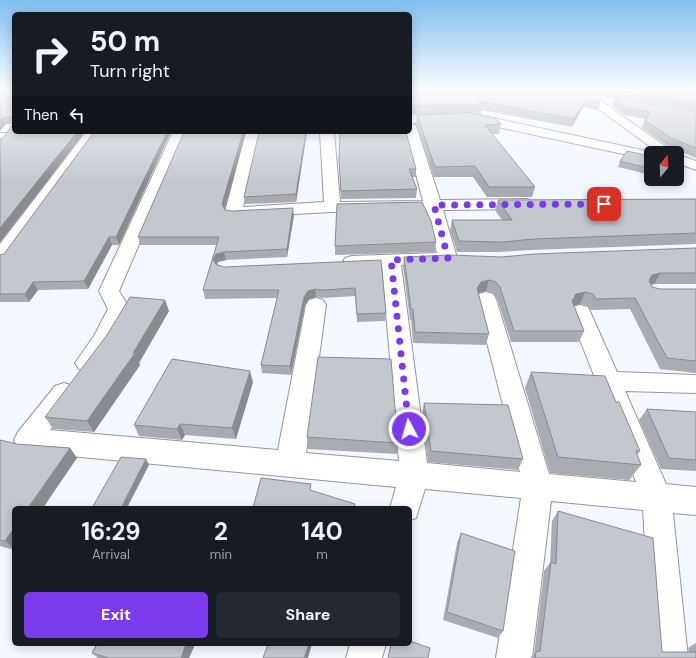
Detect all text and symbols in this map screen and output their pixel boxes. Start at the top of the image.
text: 50 m [90,23,160,60]
icon: right [24,28,76,80]
text: Turn right [90,59,170,83]
icon: left [66,104,88,126]
text: Then [24,105,58,125]
north arrow [644,146,684,186]
map controls [644,146,684,186]
pin [587,187,621,221]
icon: arrive [593,193,615,215]
position arrow [388,408,430,450]
text: 16:29 [81,516,140,547]
text: 2 [214,516,228,547]
text: 140 [301,516,343,547]
text: Arrival [92,546,130,563]
text: min [210,546,232,563]
text: m [316,546,328,563]
button: Exit [24,592,208,638]
button: Share [216,592,400,638]

